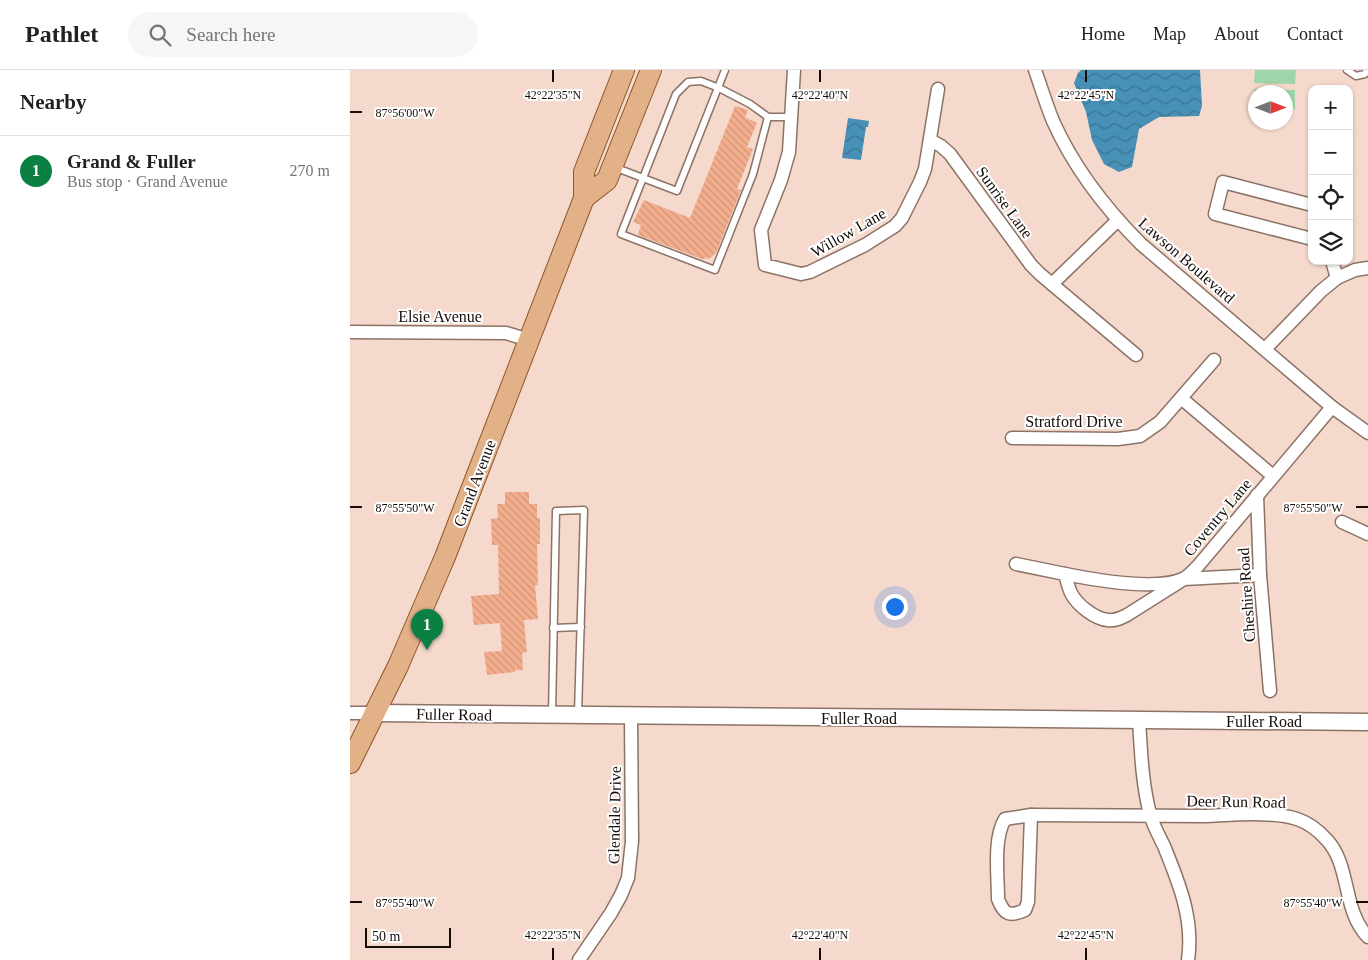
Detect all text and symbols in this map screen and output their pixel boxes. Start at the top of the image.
search box [128,12,478,57]
text: Pathlet [25,21,98,47]
icon: search [146,21,174,49]
text: Search here [186,24,275,45]
text: Home [1081,24,1125,44]
text: Map [1153,24,1186,44]
text: About [1214,24,1259,44]
text: Contact [1287,24,1343,44]
north arrow [1248,85,1293,130]
map controls [1308,85,1353,265]
button: + [1308,85,1353,130]
text: 42°22'35"N [525,88,582,102]
text: 42°22'40"N [792,88,849,102]
text: 42°22'45"N [1058,88,1115,102]
text: Nearby [20,90,87,114]
text: 87°56'00"W [375,106,435,120]
button: − [1308,130,1353,175]
text: Grand & Fuller [67,151,196,172]
text: 1 [32,162,40,179]
text: 270 m [290,162,330,179]
street label: Sunrise Lane [973,163,1036,241]
text: Bus stop · Grand Avenue [67,173,228,190]
button: locate [1308,175,1353,220]
street label: Willow Lane [808,204,889,261]
street label: Lawson Boulevard [1135,214,1238,307]
button: layers [1308,220,1353,265]
street label: Elsie Avenue [398,308,482,325]
street label: Stratford Drive [1025,413,1123,430]
street label: Grand Avenue [450,437,499,529]
street label: Coventry Lane [1180,475,1255,560]
text: 87°55'50"W [375,501,435,515]
text: 87°55'50"W [1283,501,1343,515]
street label: Cheshire Road [1235,547,1258,643]
your location [882,594,908,620]
pin: 1 [411,609,443,650]
street label: Fuller Road [416,705,492,724]
street label: Fuller Road [821,710,897,727]
street label: Fuller Road [1226,713,1302,730]
street label: Glendale Drive [605,766,624,864]
street label: Deer Run Road [1186,792,1286,811]
text: 87°55'40"W [375,896,435,910]
text: 87°55'40"W [1283,896,1343,910]
scale bar [365,925,451,948]
text: 42°22'35"N [525,928,582,942]
text: 42°22'40"N [792,928,849,942]
text: 42°22'45"N [1058,928,1115,942]
text: 50 m [372,929,400,944]

